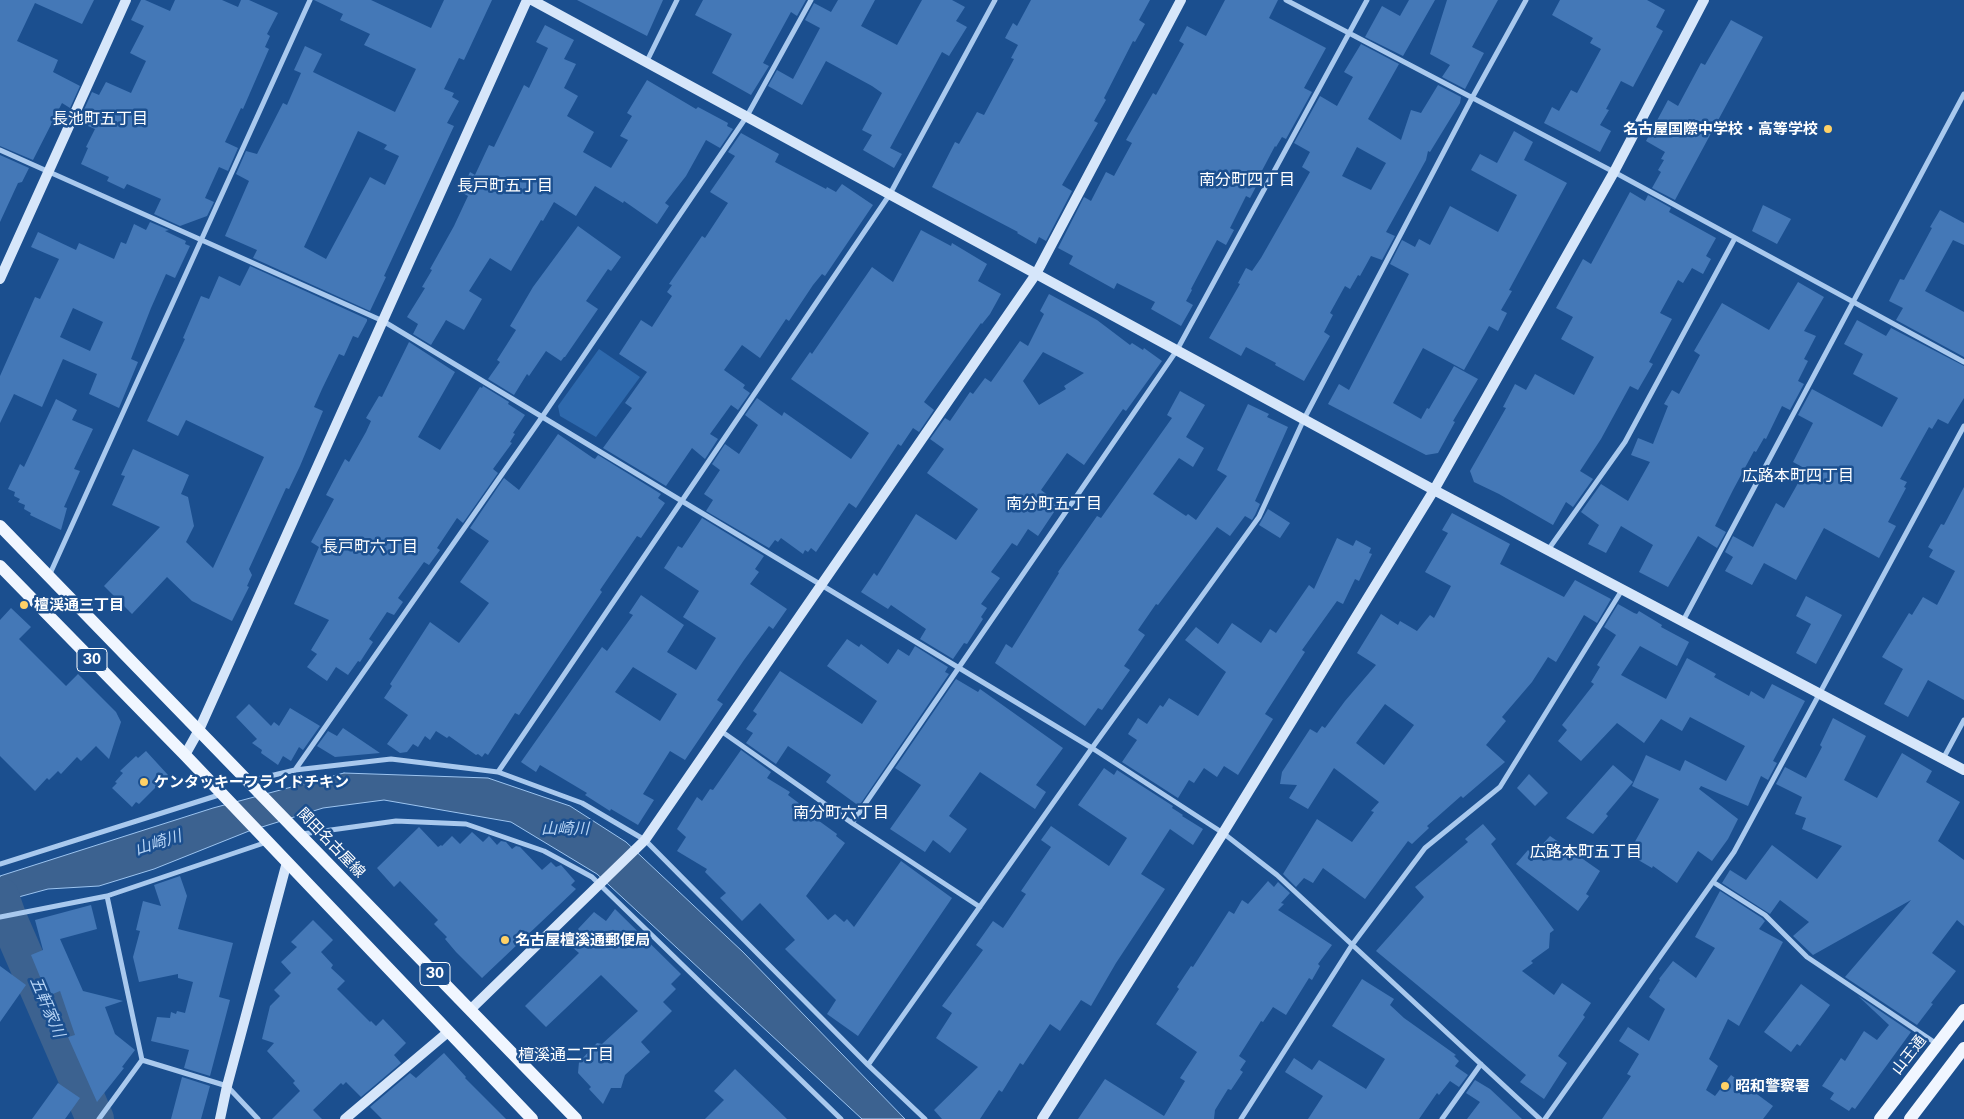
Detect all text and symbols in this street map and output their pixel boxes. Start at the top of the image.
district label: 長池町五丁目 [52,109,148,129]
place label: 名古屋国際中学校・高等学校 [1623,120,1818,138]
marker: 名古屋国際中学校・高等学校 [1822,123,1834,135]
district label: 南分町四丁目 [1199,170,1295,190]
district label: 長戸町五丁目 [457,176,553,196]
district label: 広路本町四丁目 [1742,466,1854,486]
district label: 南分町五丁目 [1006,494,1102,514]
district label: 長戸町六丁目 [322,537,418,557]
place label: 檀渓通三丁目 [34,596,124,614]
marker: 檀渓通三丁目 [18,599,30,611]
road number: 30 [77,648,107,672]
place label: ケンタッキーフライドチキン [154,773,349,791]
marker: ケンタッキーフライドチキン [138,776,150,788]
district label: 南分町六丁目 [793,803,889,823]
street label: 関田名古屋線 [293,804,369,882]
water label: 山崎川 [541,819,589,839]
water label: 山崎川 [132,826,184,860]
district label: 広路本町五丁目 [1530,842,1642,862]
place label: 名古屋檀溪通郵便局 [515,931,650,949]
marker: 名古屋檀溪通郵便局 [499,934,511,946]
road number: 30 [420,962,450,986]
water label: 五軒家川 [26,974,68,1040]
street label: 山王通 [1888,1032,1930,1078]
district label: 檀溪通二丁目 [518,1045,614,1065]
place label: 昭和警察署 [1735,1077,1810,1095]
marker: 昭和警察署 [1719,1080,1731,1092]

